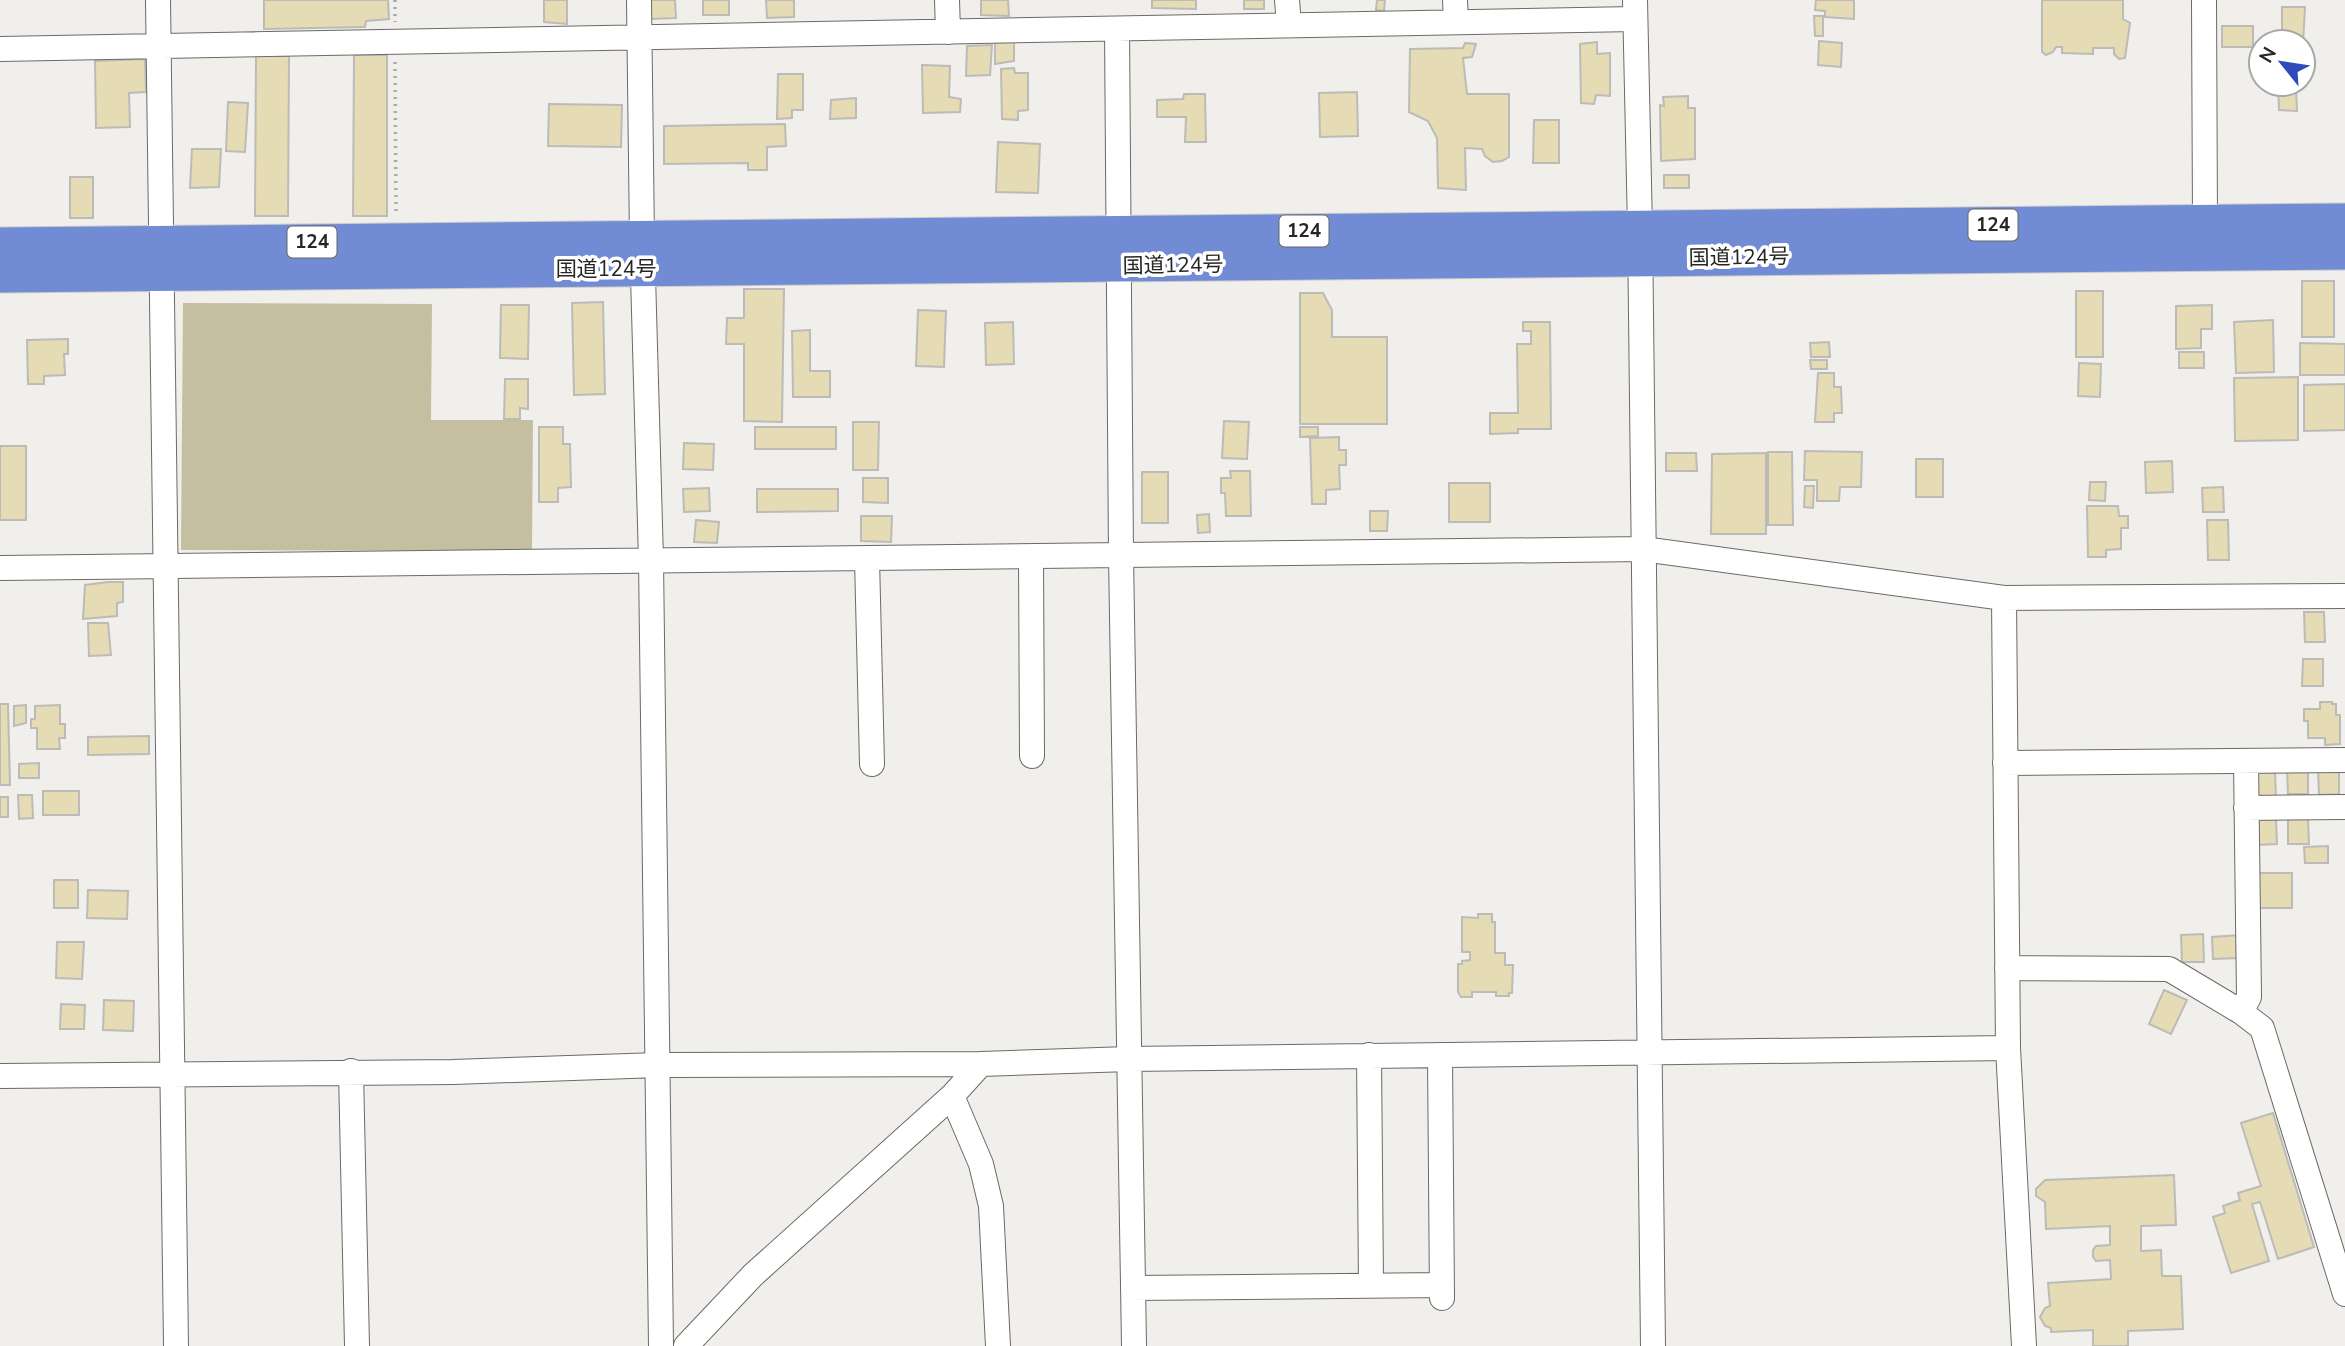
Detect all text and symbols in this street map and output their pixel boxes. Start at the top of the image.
north arrow [2247,28,2317,98]
text: N [2253,42,2283,68]
road number: 124 [1968,210,2018,241]
road number: 124 [1280,216,1328,246]
road number: 124 [288,226,336,258]
street label: 国道124号 [1688,242,1790,272]
street label: 国道124号 [1122,250,1224,280]
street label: 国道124号 [556,255,656,283]

